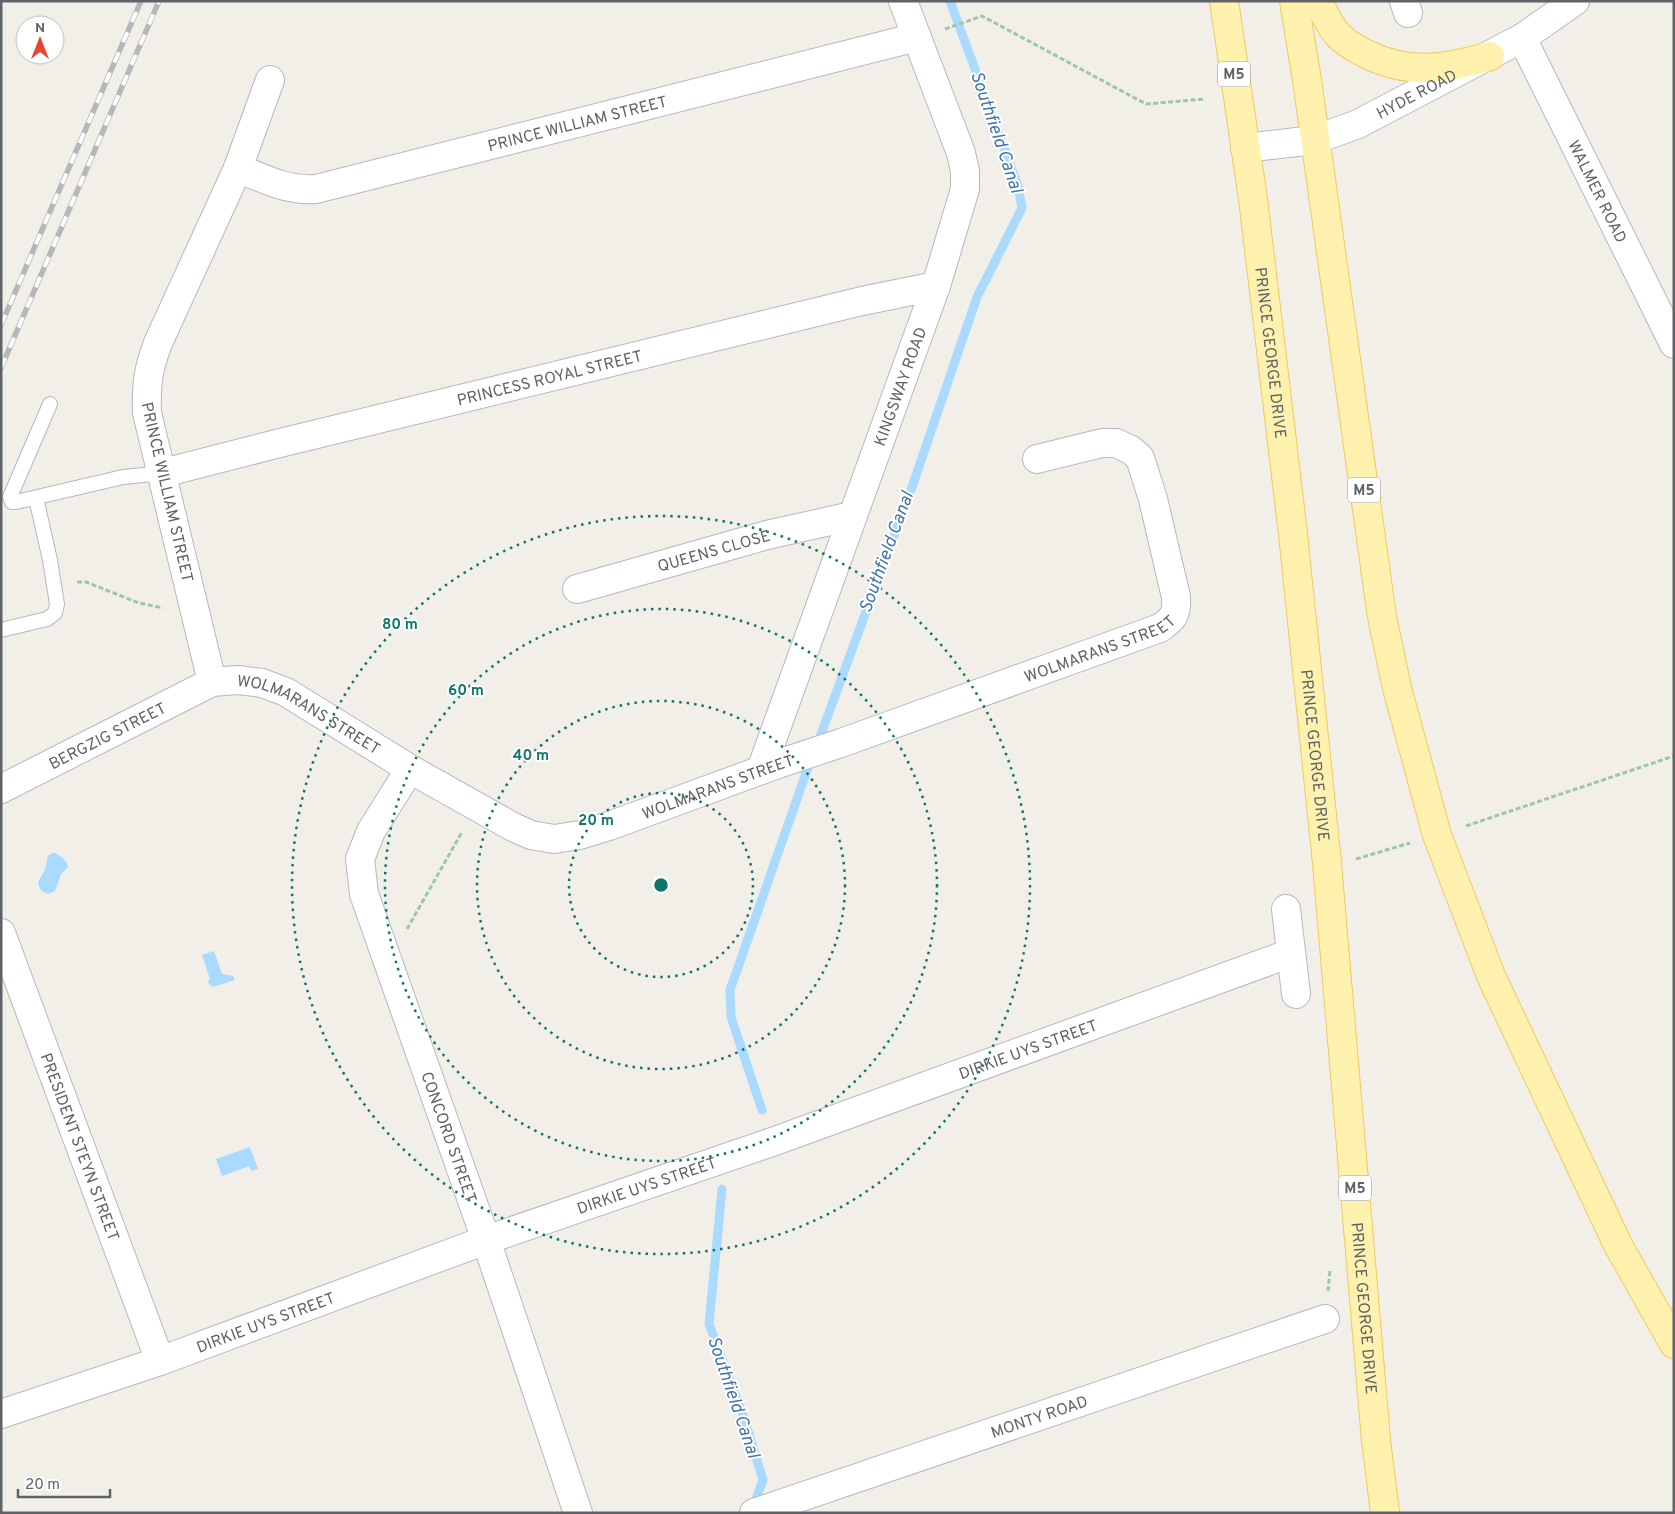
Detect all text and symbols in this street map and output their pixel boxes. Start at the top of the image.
north arrow [15,15,65,65]
text: N [35,20,45,37]
road number: M5 [1218,62,1250,86]
street label: HYDE ROAD [1373,66,1461,125]
water label: Southfield Canal [964,69,1028,198]
street label: PRINCE WILLIAM STREET [486,93,669,157]
street label: WALMER ROAD [1562,137,1630,247]
street label: PRINCE GEORGE DRIVE [1249,266,1290,440]
street label: KINGSWAY ROAD [871,325,932,449]
street label: PRINCESS ROYAL STREET [455,347,644,411]
street label: PRINCE WILLIAM STREET [136,400,197,584]
road number: M5 [1348,478,1380,502]
water label: Southfield Canal [855,488,920,616]
street label: QUEENS CLOSE [655,527,773,578]
street label: WOLMARANS STREET [1022,612,1181,688]
text: 80 m [382,616,418,635]
street label: PRINCE GEORGE DRIVE [1295,669,1333,842]
street label: WOLMARANS STREET [236,672,383,760]
text: 60 m [448,682,484,701]
street label: BERGZIG STREET [46,699,170,775]
text: 40 m [513,747,549,766]
street label: WOLMARANS STREET [640,751,797,825]
text: 20 m [578,812,614,831]
centre of rings [652,876,670,894]
street label: DIRKIE UYS STREET [957,1016,1101,1085]
street label: PRESIDENT STEYN STREET [35,1051,123,1244]
street label: CONCORD STREET [415,1069,480,1206]
street label: DIRKIE UYS STREET [575,1154,720,1220]
road number: M5 [1339,1176,1371,1200]
street label: PRINCE GEORGE DRIVE [1346,1221,1380,1395]
street label: DIRKIE UYS STREET [194,1289,338,1359]
water label: Southfield Canal [701,1334,765,1463]
street label: MONTY ROAD [988,1392,1091,1444]
scale bar [18,1466,110,1498]
text: 20 m [25,1476,60,1495]

